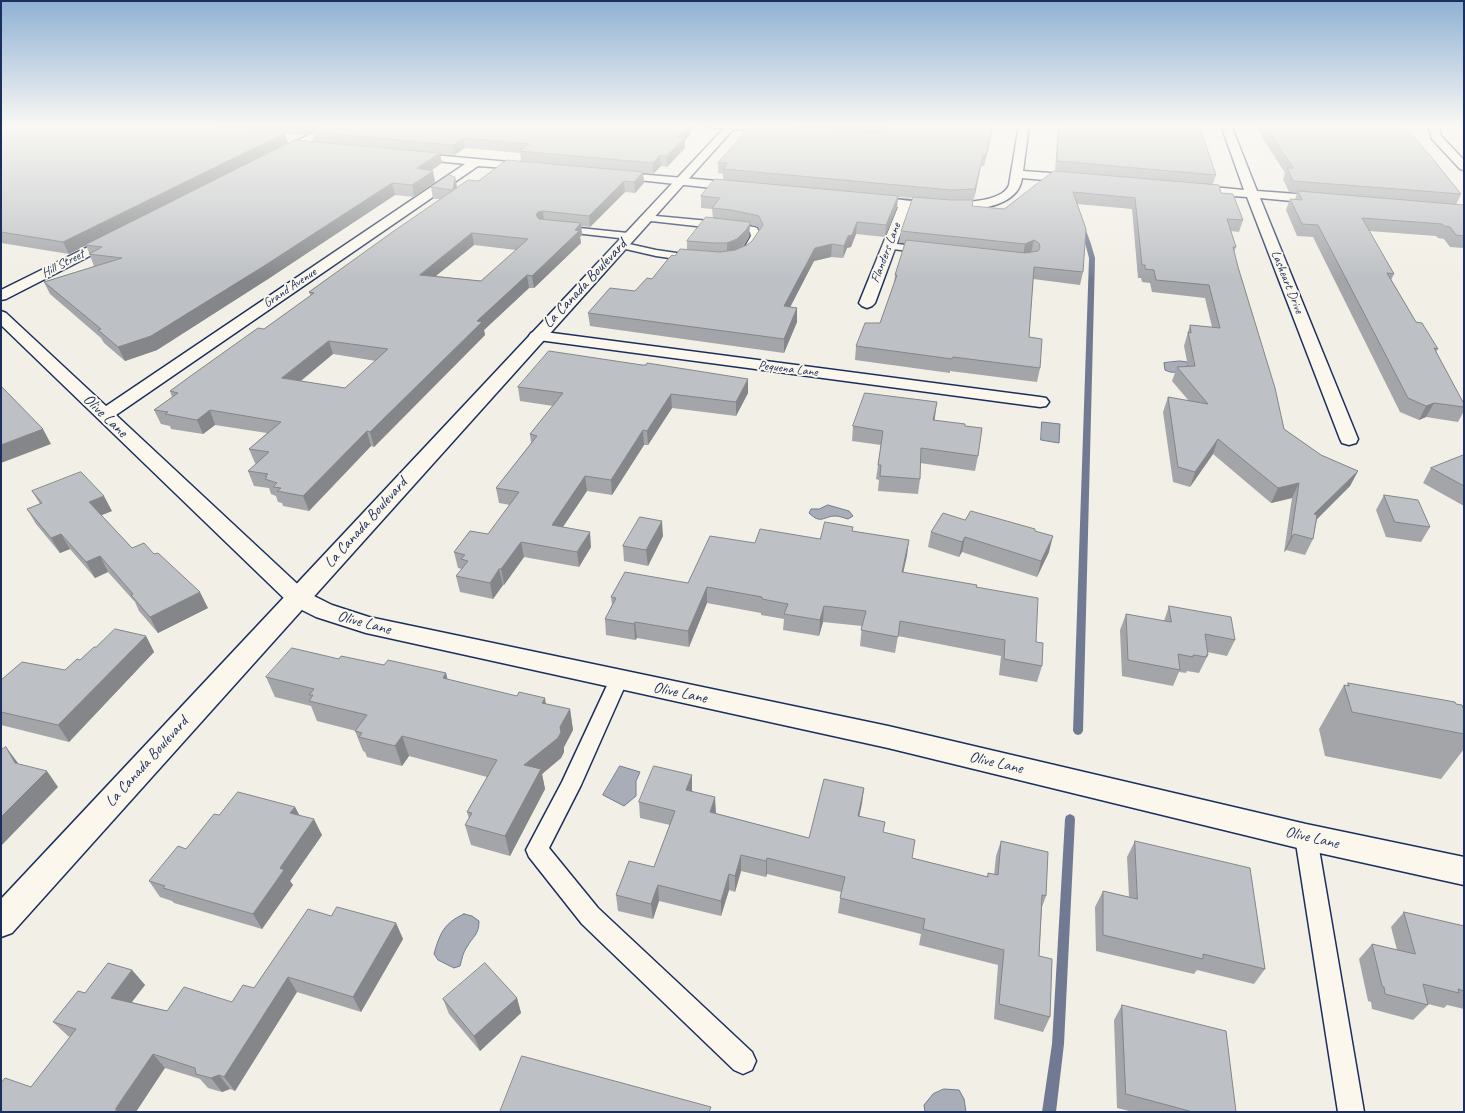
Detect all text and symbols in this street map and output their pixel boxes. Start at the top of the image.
street label: Flanders Lane [867,221,905,285]
street label: La Canada Boulevard [539,236,631,332]
street label: Hill Street [39,247,87,281]
street label: Lasheart Drive [1267,248,1307,316]
street label: Grand Avenue [261,265,319,311]
street label: Pequena Lane [757,358,819,380]
street label: Olive Lane [79,390,131,442]
street label: La Canada Boulevard [320,474,412,572]
street label: Olive Lane [335,607,393,639]
street label: Olive Lane [651,678,709,708]
street label: La Canada Boulevard [101,713,193,811]
street label: Olive Lane [967,748,1025,778]
street label: Olive Lane [1283,823,1341,853]

